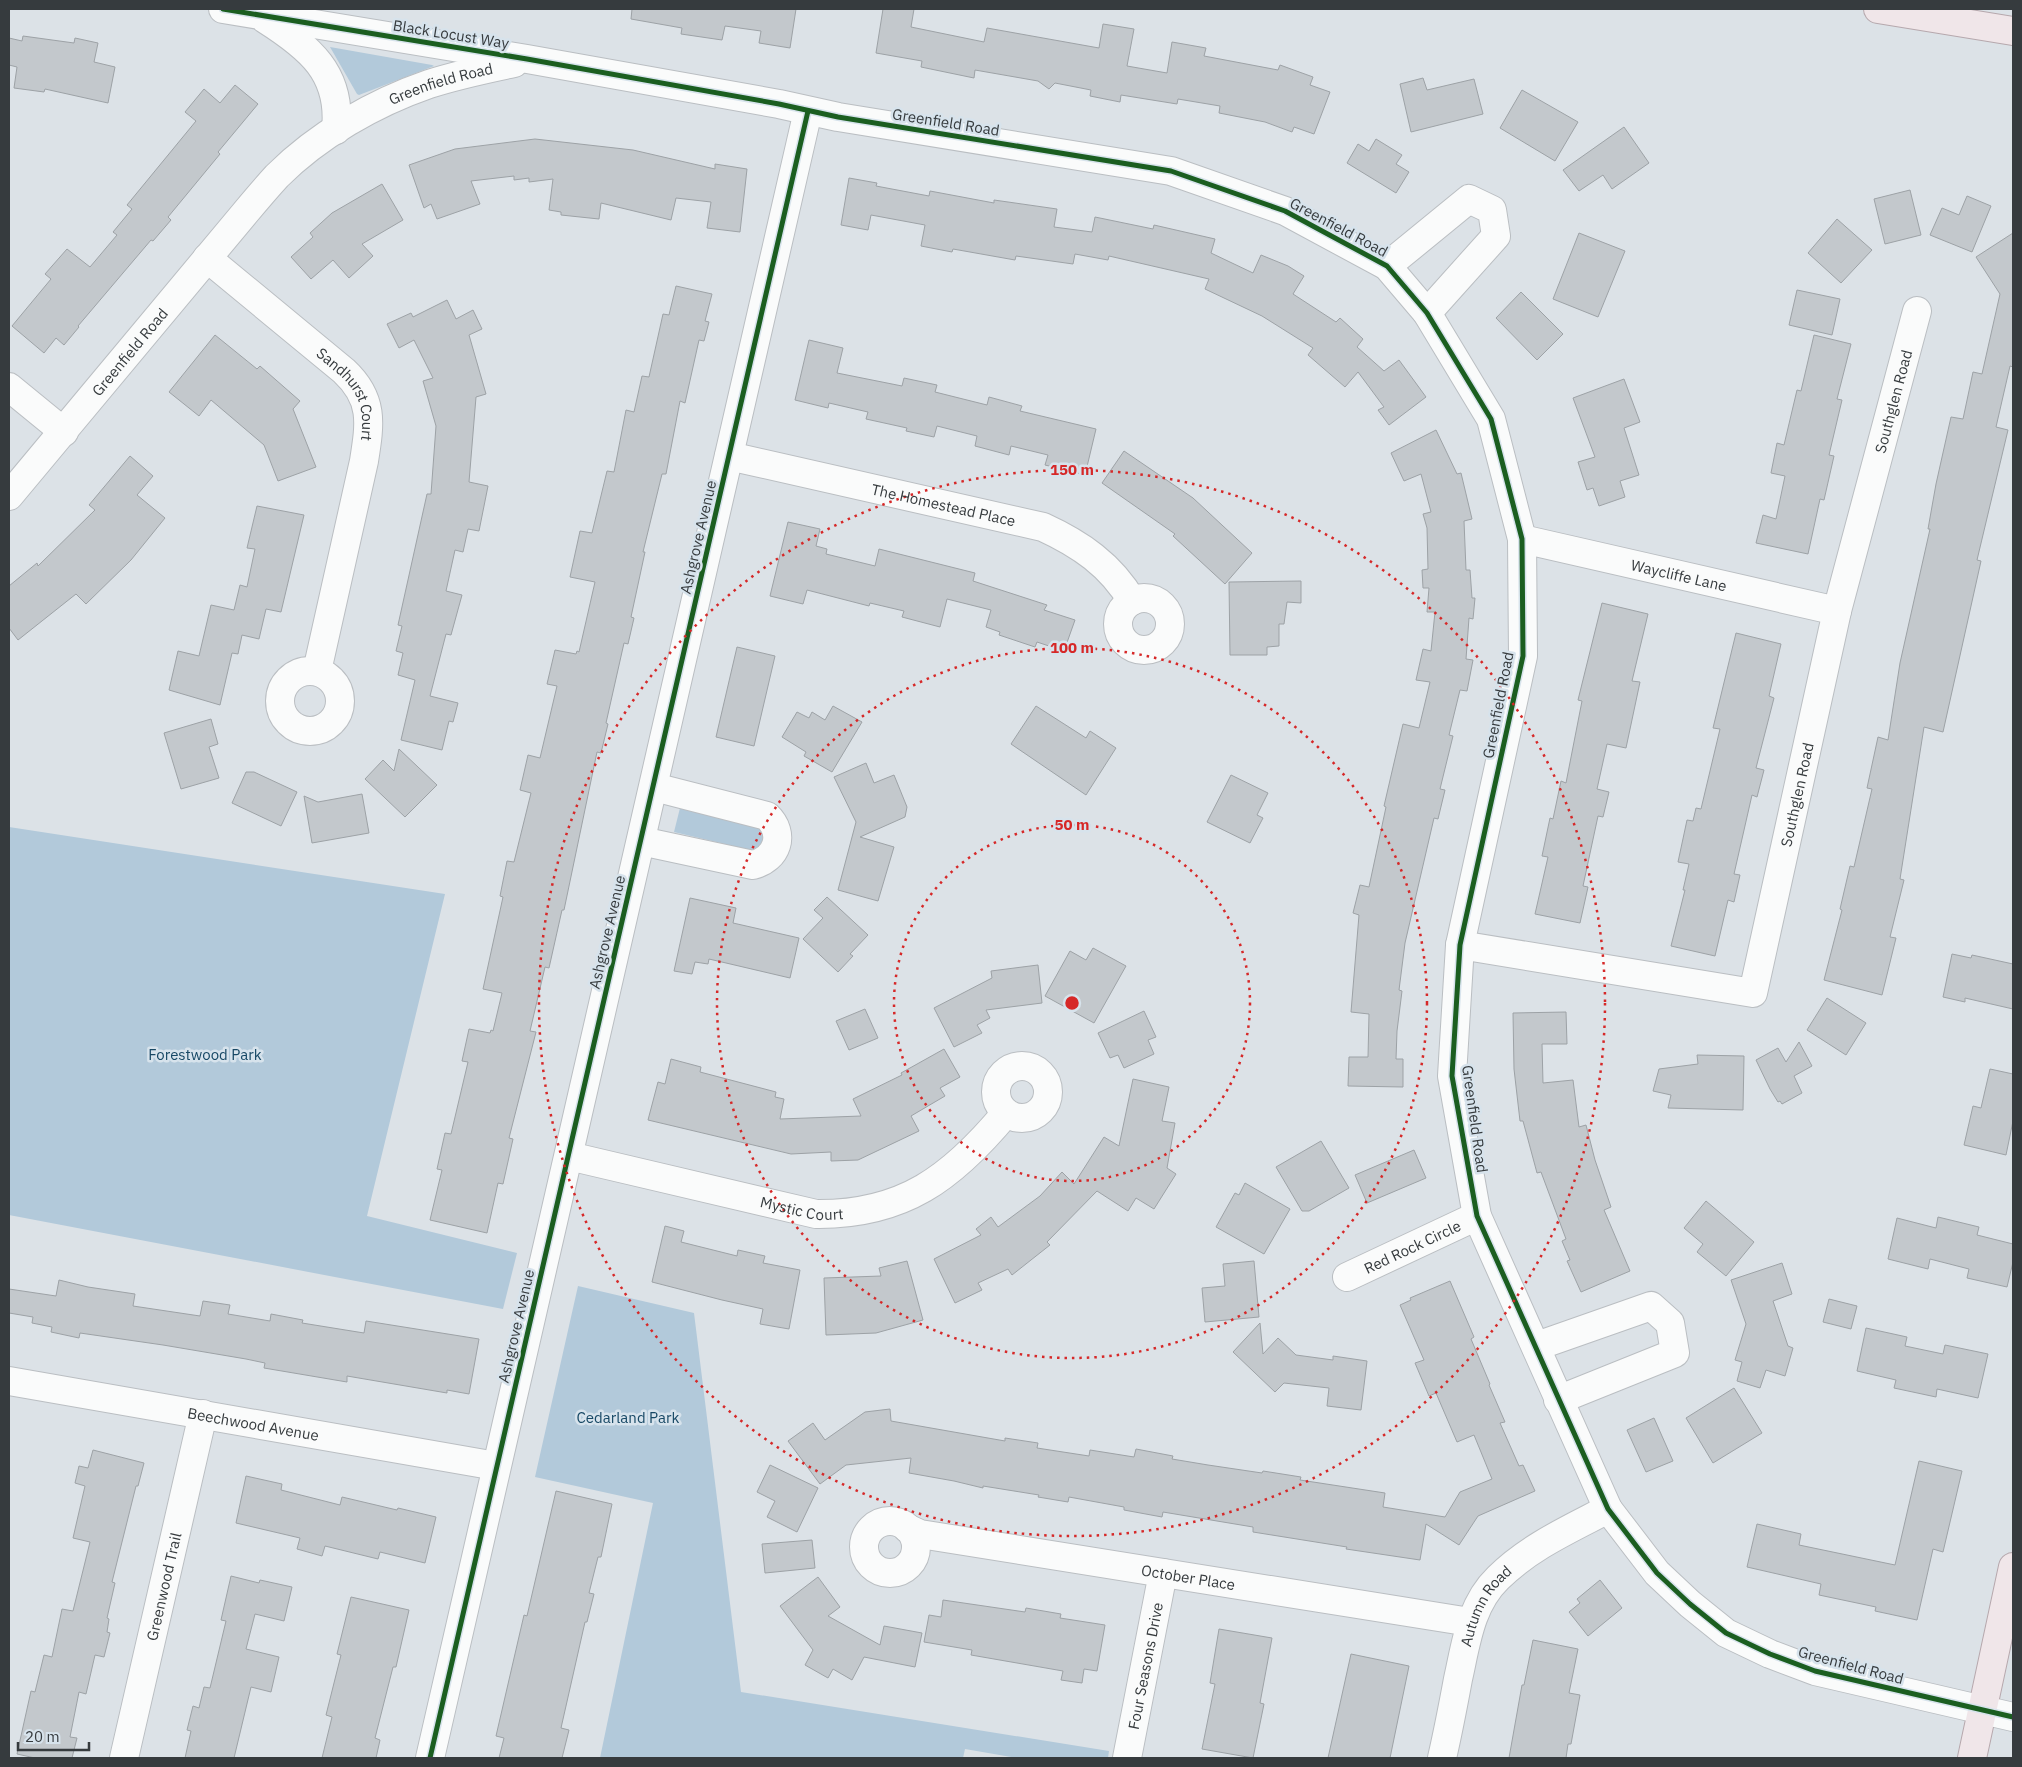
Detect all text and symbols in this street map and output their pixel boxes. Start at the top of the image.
street label: Black Locust Way [392,15,511,53]
street label: Greenfield Road [385,58,495,109]
street label: Greenfield Road [891,104,1001,140]
street label: Greenfield Road [1287,193,1391,261]
street label: Greenfield Road [87,304,171,399]
street label: Sandhurst Court [313,343,378,442]
street label: Southglen Road [1870,348,1916,455]
text: 150 m [1050,460,1094,479]
street label: Ashgrove Avenue [676,478,720,596]
street label: The Homestead Place [870,479,1017,530]
street label: Waycliffe Lane [1629,555,1729,595]
text: 100 m [1050,638,1094,657]
street label: Greenfield Road [1478,650,1518,760]
street label: Southglen Road [1776,741,1817,849]
text: 50 m [1055,815,1089,834]
street label: Ashgrove Avenue [585,873,629,991]
centre of rings [1063,994,1081,1012]
park label: Forestwood Park [148,1045,262,1064]
street label: Greenfield Road [1458,1064,1492,1174]
street label: Mystic Court [759,1192,844,1224]
street label: Red Rock Circle [1361,1215,1464,1277]
street label: Ashgrove Avenue [494,1267,538,1385]
street label: Beechwood Avenue [186,1403,320,1444]
park label: Cedarland Park [577,1408,680,1427]
street label: Greenwood Trail [142,1530,185,1642]
street label: October Place [1140,1560,1237,1594]
street label: Autumn Road [1456,1561,1515,1648]
street label: Four Seasons Drive [1123,1601,1167,1731]
street label: Greenfield Road [1796,1642,1906,1688]
scale bar [18,1720,89,1752]
text: 20 m [25,1727,60,1746]

